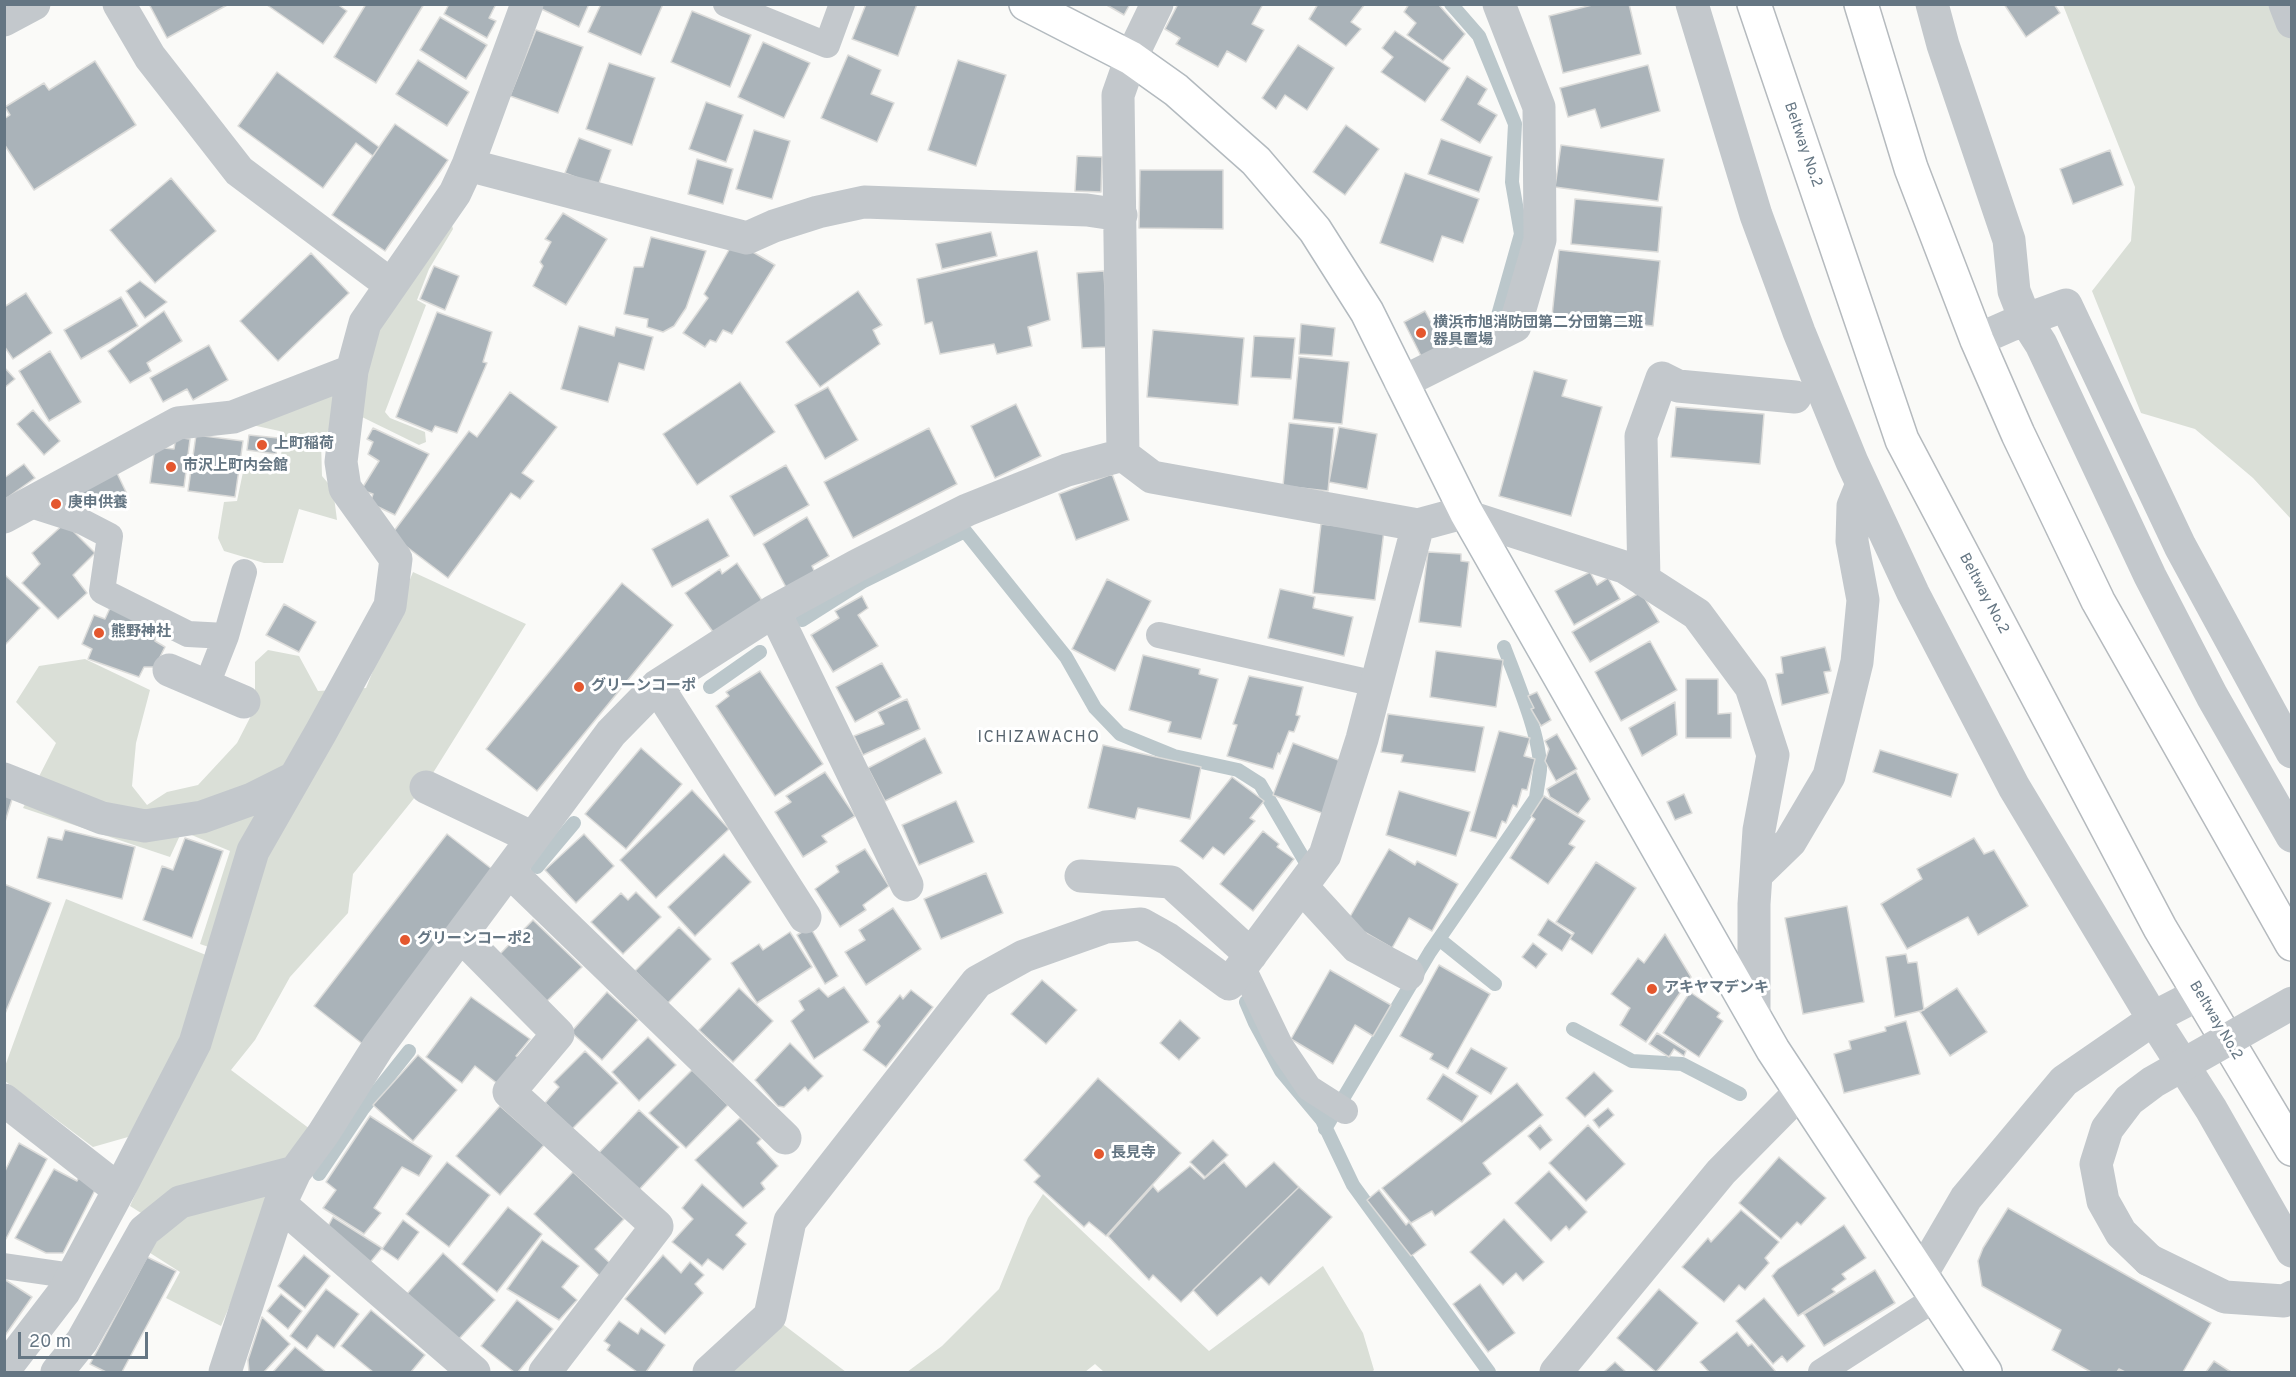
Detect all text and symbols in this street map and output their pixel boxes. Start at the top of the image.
street label: Beltway No.2 [1779,100,1825,190]
place label: 横浜市旭消防団第二分団第二班 器具置場 [1433,315,1643,350]
marker: 横浜市旭消防団第二分団第二班 器具置場 [1414,326,1428,340]
place label: 上町稲荷 [274,436,334,454]
marker: 上町稲荷 [255,438,269,452]
place label: 市沢上町内会館 [183,458,288,476]
marker: 市沢上町内会館 [164,460,178,474]
place label: 庚申供養 [68,495,128,513]
marker: 庚申供養 [49,497,63,511]
street label: Beltway No.2 [1954,551,2012,637]
place label: 熊野神社 [111,624,171,642]
marker: 熊野神社 [92,626,106,640]
place label: グリーンコーポ [591,678,696,696]
marker: グリーンコーポ [572,680,586,694]
district label: ICHIZAWACHO [978,729,1100,749]
place label: グリーンコーポ2 [417,931,531,949]
marker: グリーンコーポ2 [398,933,412,947]
street label: Beltway No.2 [2184,978,2246,1064]
place label: アキヤマデンキ [1664,980,1769,998]
marker: アキヤマデンキ [1645,982,1659,996]
place label: 長見寺 [1111,1145,1156,1163]
marker: 長見寺 [1092,1147,1106,1161]
scale bar [21,1320,152,1358]
text: 20 m [29,1331,71,1354]

